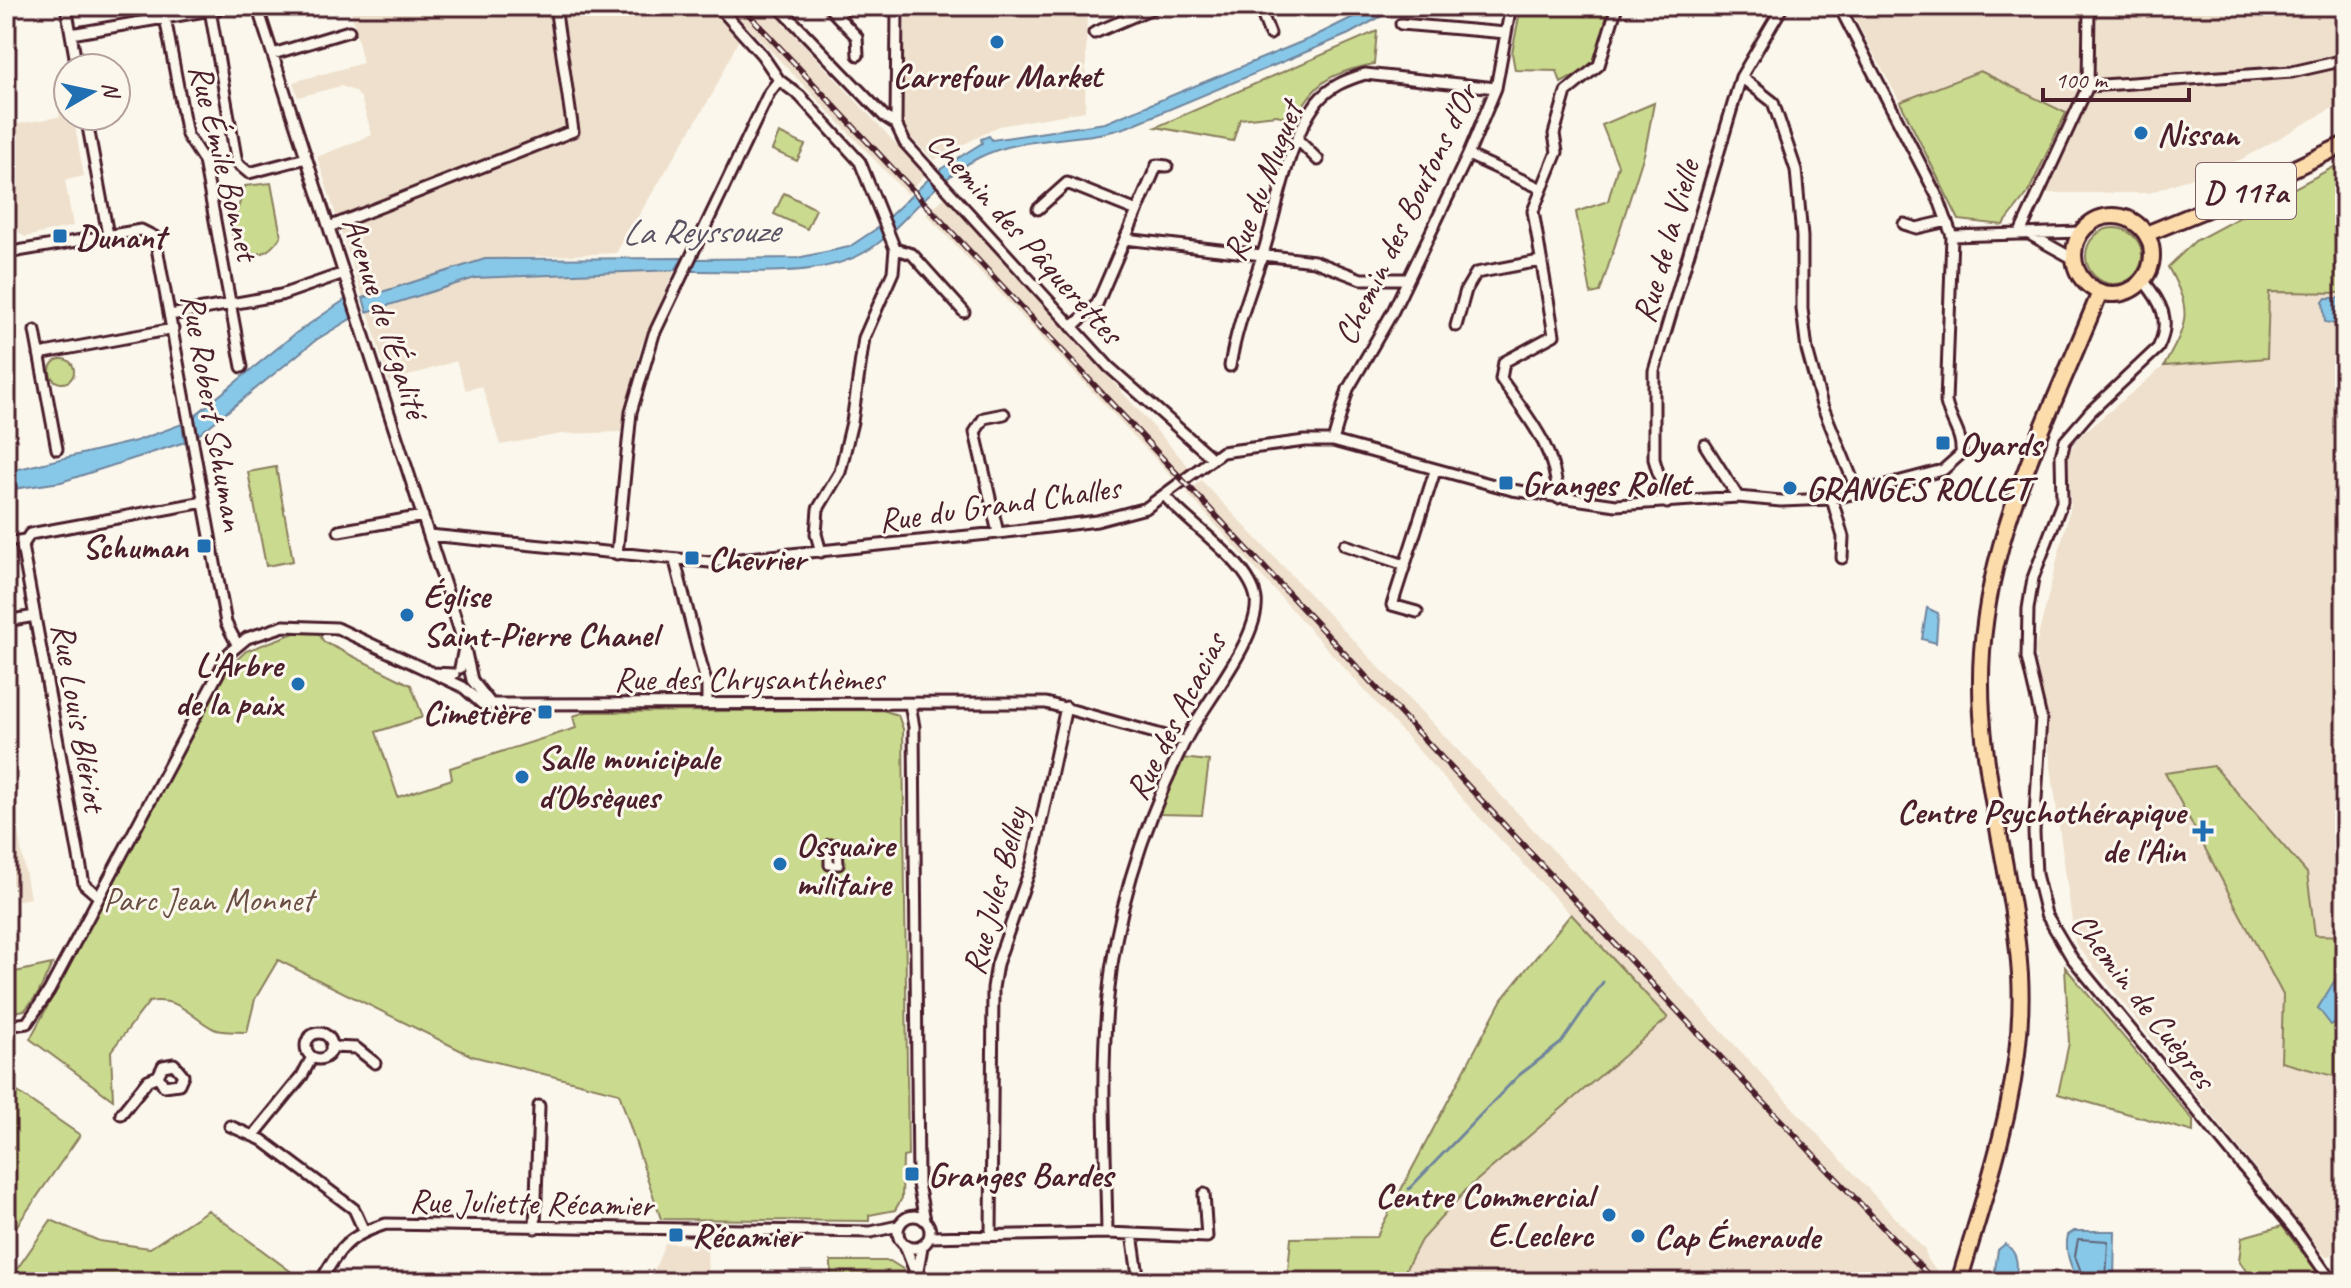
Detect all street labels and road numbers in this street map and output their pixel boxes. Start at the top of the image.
street label: Rue Émile Bonnet [179,60,271,268]
street label: Chemin des Boutons d'Or [1324,73,1489,352]
street label: Rue du Muguet [1212,91,1314,267]
street label: Chemin des Pâquerettes [918,122,1135,355]
street label: Rue de la Vielle [1622,152,1710,327]
road number: D 117a [2196,163,2296,219]
street label: Avenue de l'Égalité [333,211,440,428]
street label: Rue Robert Schuman [172,290,256,535]
street label: Rue du Grand Challes [876,465,1125,542]
street label: Rue Louis Blériot [42,620,118,818]
street label: Rue des Acacias [1115,623,1237,807]
street label: Rue des Chrysanthèmes [614,657,886,700]
street label: Rue Jules Belley [952,801,1038,979]
street label: Chemin de Cuègres [2061,903,2228,1100]
street label: Rue Juliette Récamier [409,1179,656,1226]

